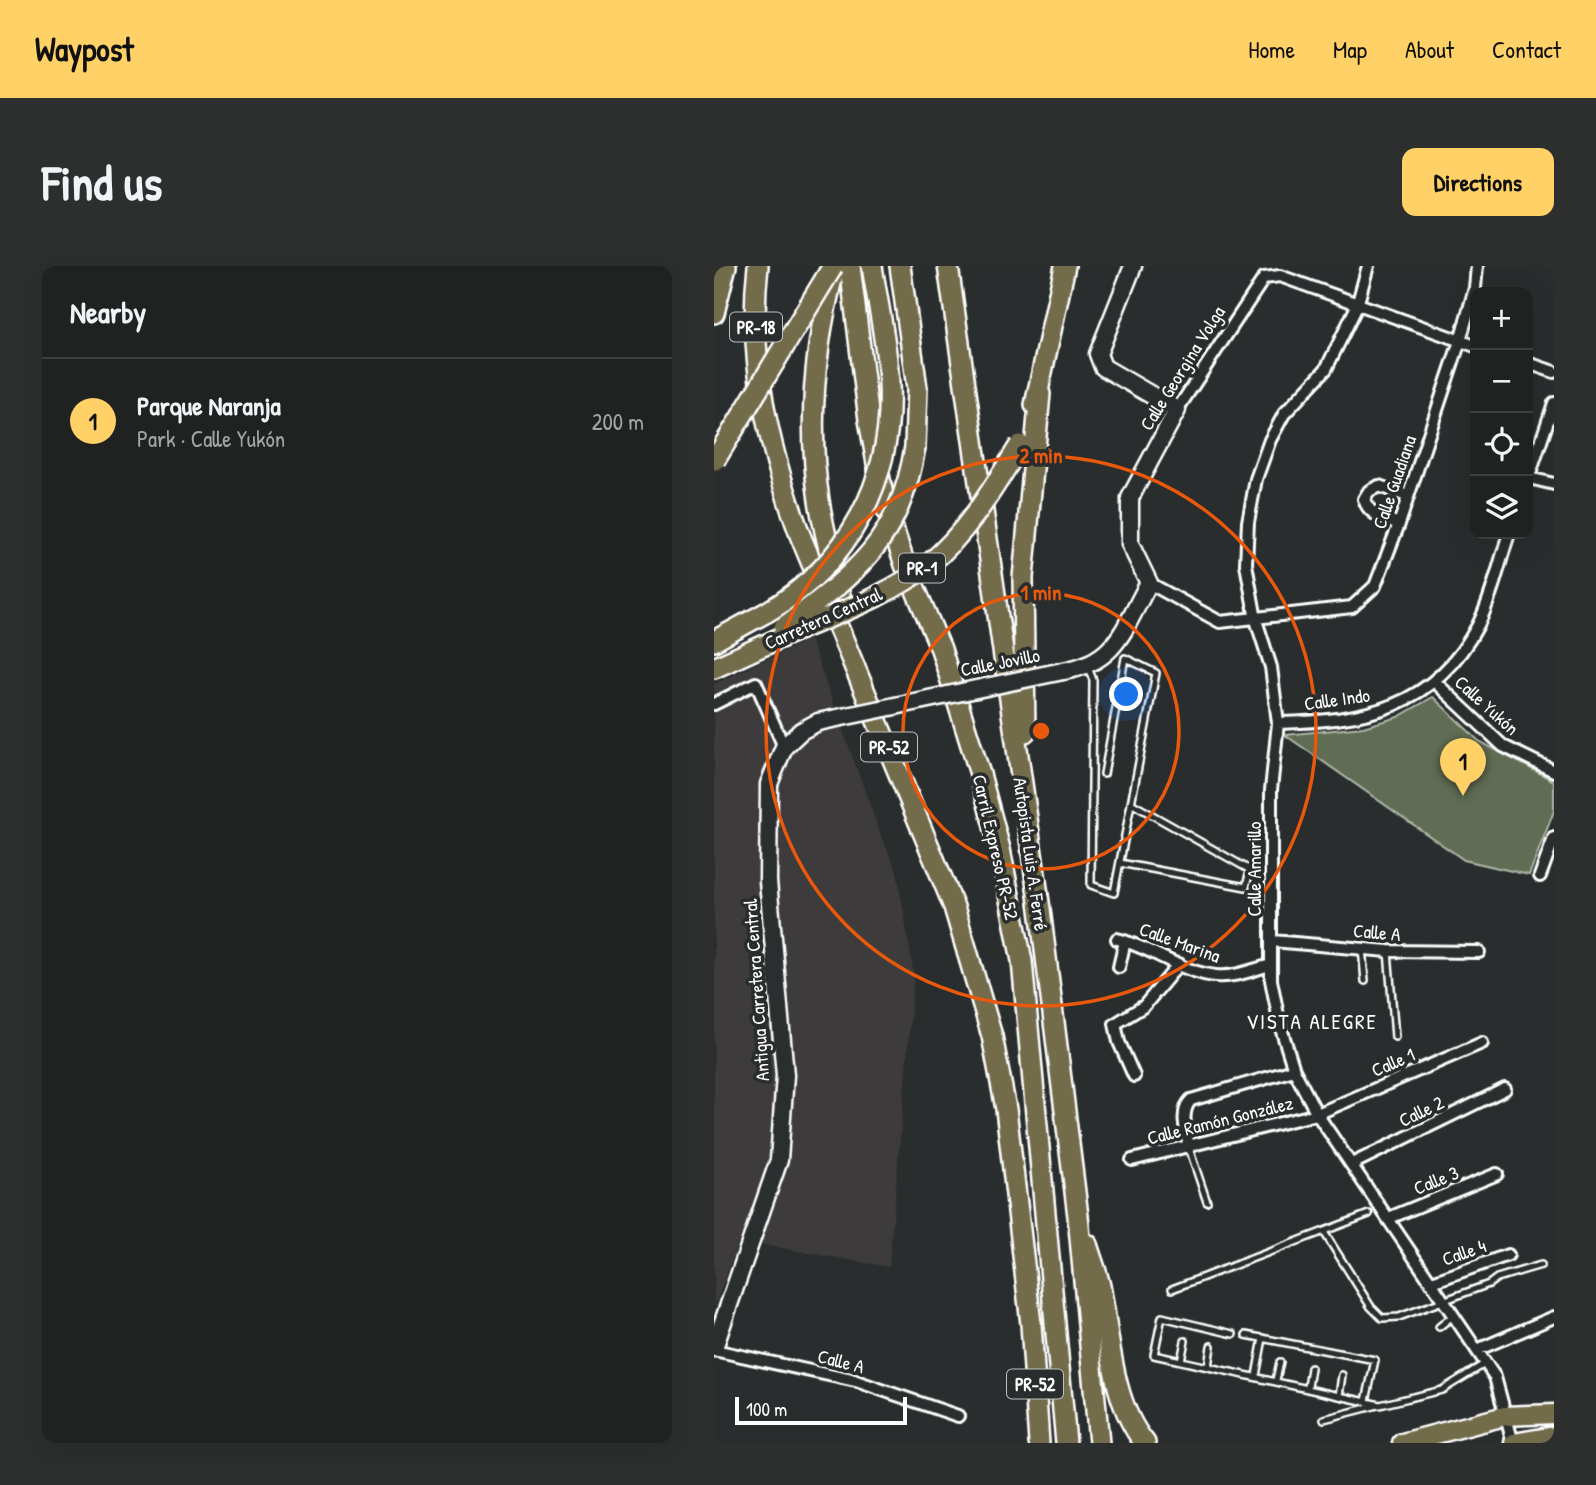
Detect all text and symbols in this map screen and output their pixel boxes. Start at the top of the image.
text: Waypost [35,27,134,71]
text: Home [1248,33,1295,65]
text: Map [1333,33,1367,65]
text: About [1405,33,1454,65]
text: Contact [1492,33,1561,65]
button: Directions [1402,148,1554,216]
text: Find us [42,149,162,215]
map controls [1470,287,1533,539]
button: + [1470,287,1533,350]
text: Nearby [70,292,146,332]
street label: Calle Georgina Volga [1133,300,1231,435]
road number: PR-18 [730,312,782,342]
button: − [1470,350,1533,413]
text: Parque Naranja [137,388,281,423]
text: 1 [89,406,97,437]
text: 200 m [592,406,644,437]
button: locate [1470,413,1533,476]
text: Park · Calle Yukón [137,423,285,454]
street label: Calle Guadiana [1366,431,1422,532]
text: 2 min [1019,441,1063,470]
button: layers [1470,476,1533,539]
road number: PR-1 [899,554,945,582]
text: 1 min [1021,578,1061,607]
street label: Carretera Central [760,580,887,656]
street label: Calle Jovillo [958,642,1042,682]
street label: Calle Yukón [1449,669,1525,741]
your location [1109,677,1143,711]
street label: Calle Indo [1302,681,1372,716]
centre of rings [1029,719,1053,743]
road number: PR-52 [861,732,917,761]
pin: 1 [1440,738,1486,796]
street label: Carril Expreso PR-52 [967,772,1025,922]
street label: Autopista Luis A. Ferré [1007,776,1055,933]
street label: Calle Amarillo [1241,821,1267,917]
street label: Antigua Carretera Central [737,897,775,1082]
street label: Calle Marina [1136,915,1225,969]
street label: Calle A [1352,917,1402,947]
district label: VISTA ALEGRE [1246,1007,1378,1036]
street label: Calle 1 [1367,1041,1419,1083]
street label: Calle Ramón González [1144,1089,1296,1151]
street label: Calle 2 [1394,1089,1448,1133]
street label: Calle 3 [1410,1159,1462,1201]
street label: Calle 4 [1438,1232,1490,1272]
street label: Calle A [815,1343,867,1379]
road number: PR-52 [1007,1370,1063,1399]
scale bar [735,1394,906,1426]
text: 100 m [746,1396,787,1422]

